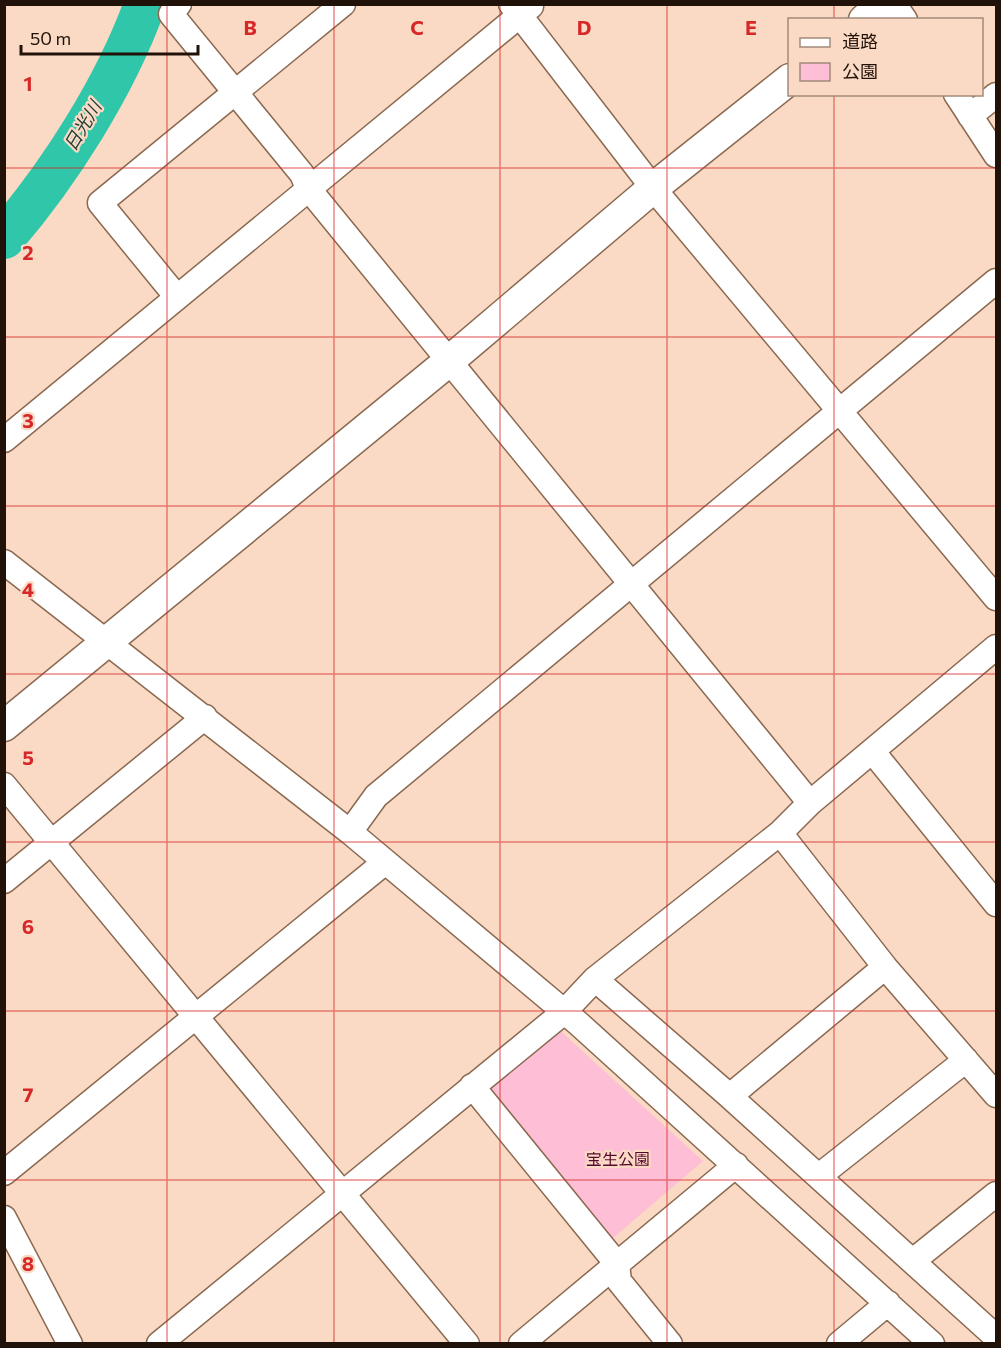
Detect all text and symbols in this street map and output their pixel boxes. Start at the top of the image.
text: B [243,15,257,39]
text: C [410,15,424,39]
text: D [577,15,591,39]
text: E [745,15,757,39]
scale bar [21,18,198,56]
legend [788,18,983,96]
text: 50 m [30,27,71,49]
text: 道路 [842,30,878,52]
text: 公園 [842,60,878,82]
text: 1 [23,71,33,95]
water label: 日光川 [59,95,107,154]
text: 2 [22,240,34,264]
text: 3 [22,408,34,432]
text: 4 [22,577,34,601]
text: 5 [22,745,34,769]
text: 6 [22,914,34,938]
text: 7 [23,1082,34,1106]
park label: 宝生公園 [586,1149,650,1168]
text: 8 [22,1251,34,1275]

